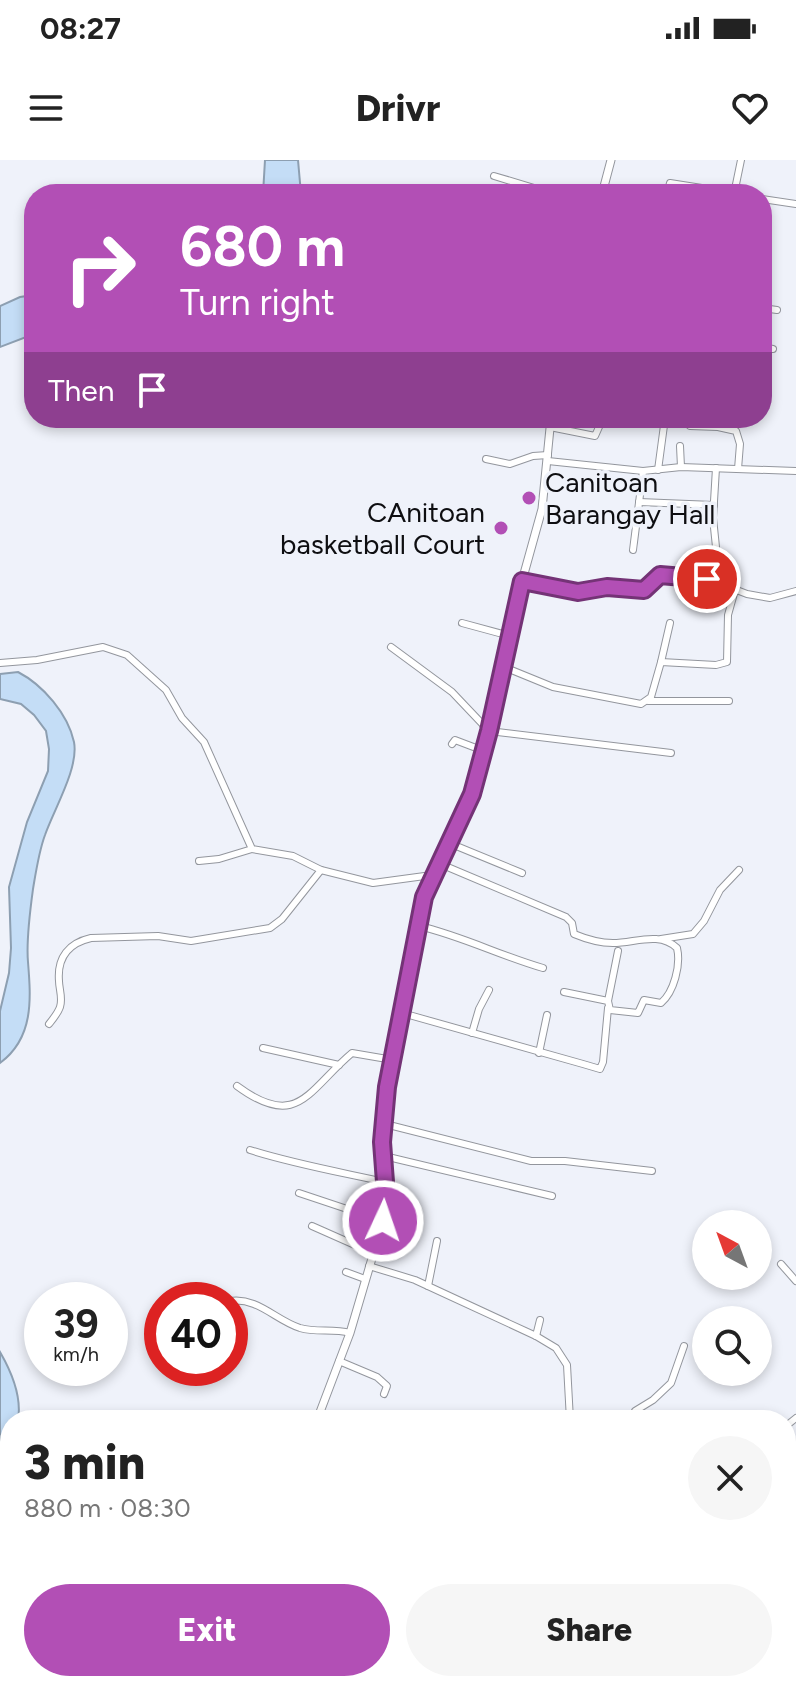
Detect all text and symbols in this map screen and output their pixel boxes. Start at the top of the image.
text: 08:27 [40,10,121,47]
icon: menu [24,86,68,130]
icon: heart [728,86,772,130]
text: Drivr [356,87,440,130]
text: 680 m [180,213,345,280]
icon: right [48,216,152,320]
text: Turn right [180,281,335,324]
icon: arrive [130,368,174,412]
text: Then [48,372,114,409]
place label: Canitoan Barangay Hall [545,465,716,531]
marker: Canitoan Barangay Hall [520,489,538,507]
place label: CAnitoan basketball Court [280,495,485,561]
marker: CAnitoan basketball Court [492,519,510,537]
pin [673,545,741,613]
icon: arrive [685,557,729,601]
position arrow [341,1179,425,1263]
north arrow [692,1210,772,1290]
map controls [692,1210,772,1386]
speed limit sign: 40 [144,1282,248,1386]
text: 39 [53,1300,99,1348]
button: search [692,1306,772,1386]
text: km/h [53,1342,99,1366]
text: 3 min [24,1433,145,1491]
button: close [688,1436,772,1520]
text: 880 m · 08:30 [24,1492,191,1524]
button: Exit [24,1584,390,1676]
button: Share [406,1584,772,1676]

